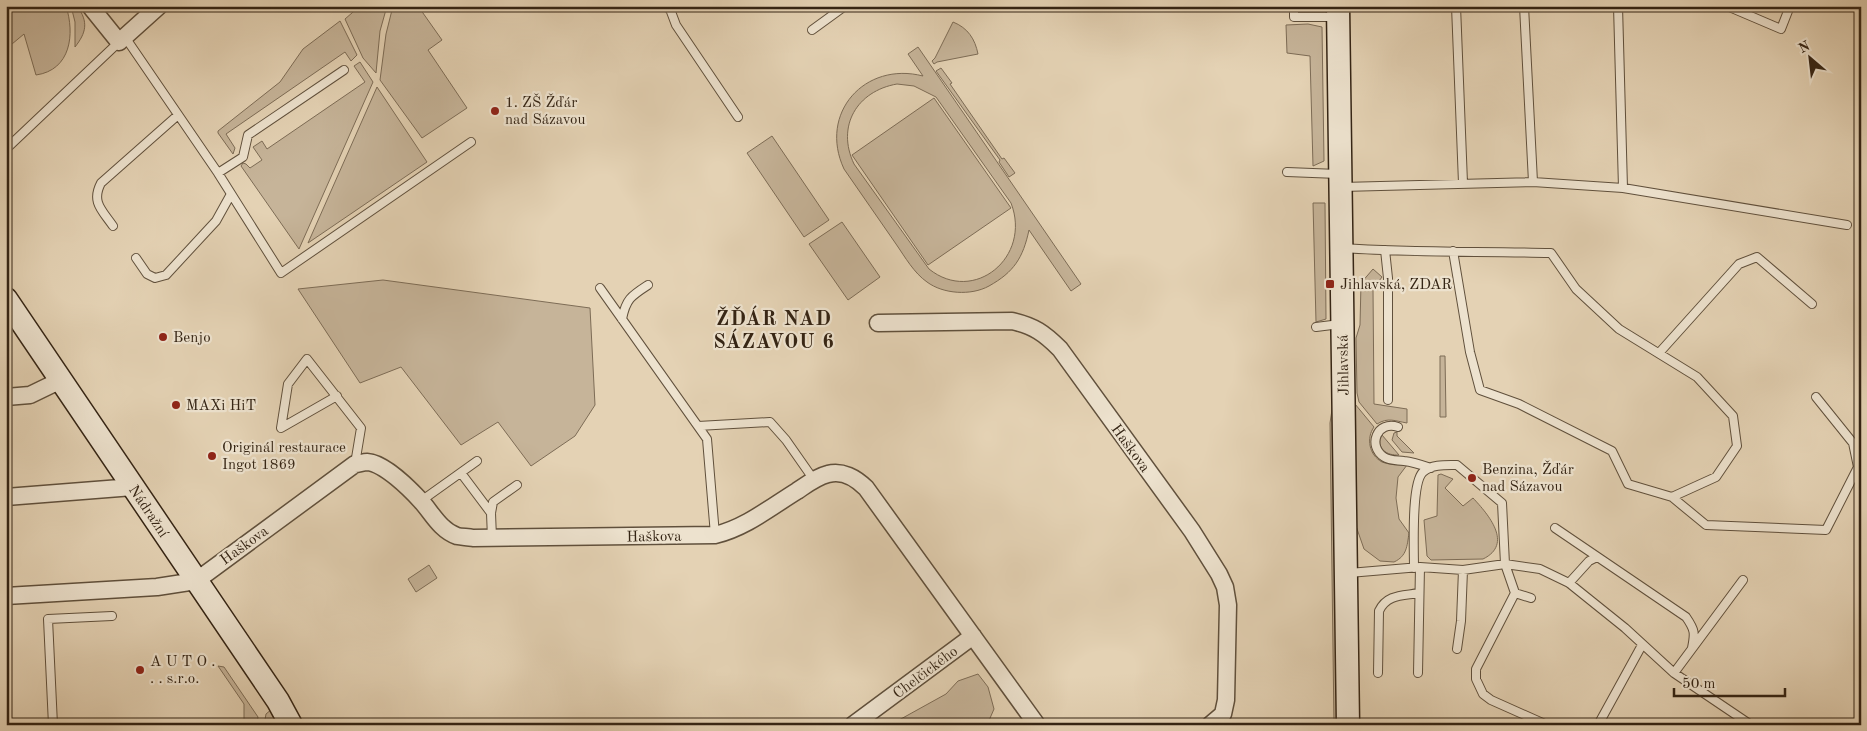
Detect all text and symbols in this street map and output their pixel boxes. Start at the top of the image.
north arrow [1784,32,1834,82]
text: N [1796,39,1813,56]
place label: 1. ZŠ Žďár nad Sázavou [505,93,585,128]
marker: 1. ZŠ Žďár nad Sázavou [489,105,501,117]
marker: Jihlavská, ZDAR [1324,278,1336,290]
place label: Jihlavská, ZDAR [1340,278,1452,293]
district label: ŽĎÁR NAD SÁZAVOU 6 [713,305,835,353]
marker: Benjo [157,331,169,343]
place label: Benjo [173,331,211,346]
street label: Jihlavská [1336,334,1353,396]
marker: MAXi HiT [170,399,182,411]
place label: MAXi HiT [186,399,256,414]
street label: Haškova [1107,422,1152,476]
place label: Originál restaurace Ingot 1869 [222,441,346,473]
marker: Originál restaurace Ingot 1869 [206,450,218,462]
place label: Benzina, Žďár nad Sázavou [1482,460,1574,495]
marker: Benzina, Žďár nad Sázavou [1466,472,1478,484]
street label: Nádražní [125,483,171,541]
street label: Haškova [218,524,272,569]
street label: Haškova [626,530,682,545]
street label: Chelčického [891,644,961,702]
place label: A U T O . . . s.r.o. [150,655,215,687]
marker: A U T O . . . s.r.o. [134,664,146,676]
scale bar [1674,666,1786,698]
text: 50 m [1682,677,1716,692]

